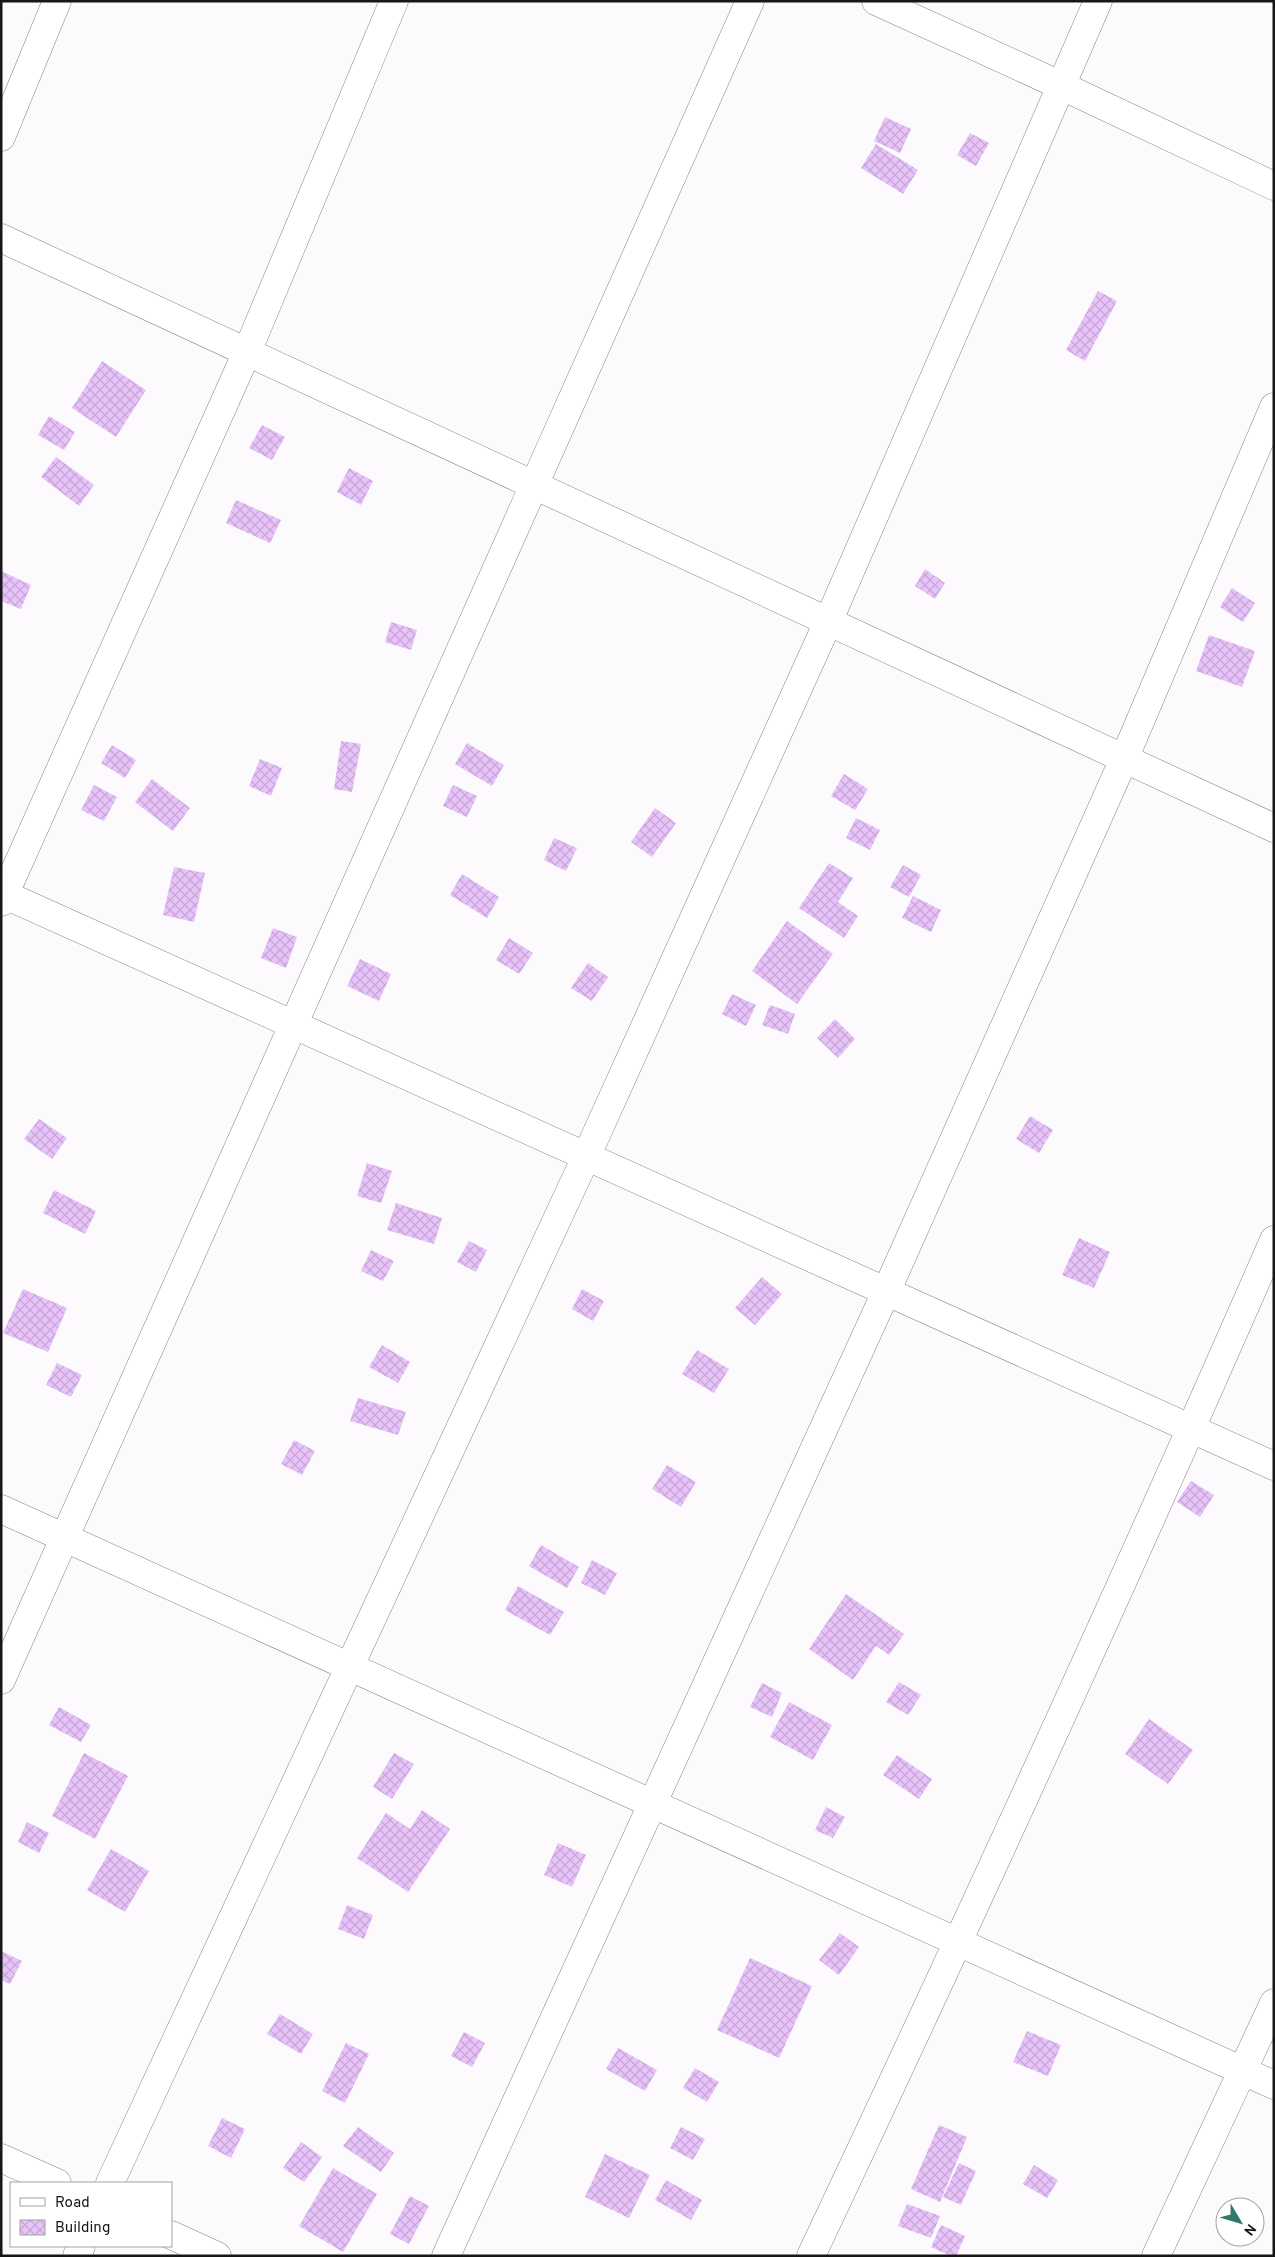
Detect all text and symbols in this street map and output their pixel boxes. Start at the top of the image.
legend [10,2182,172,2247]
text: Road [55,2194,90,2213]
north arrow [1215,2197,1265,2247]
text: Building [55,2219,110,2238]
text: N [1239,2220,1259,2238]

